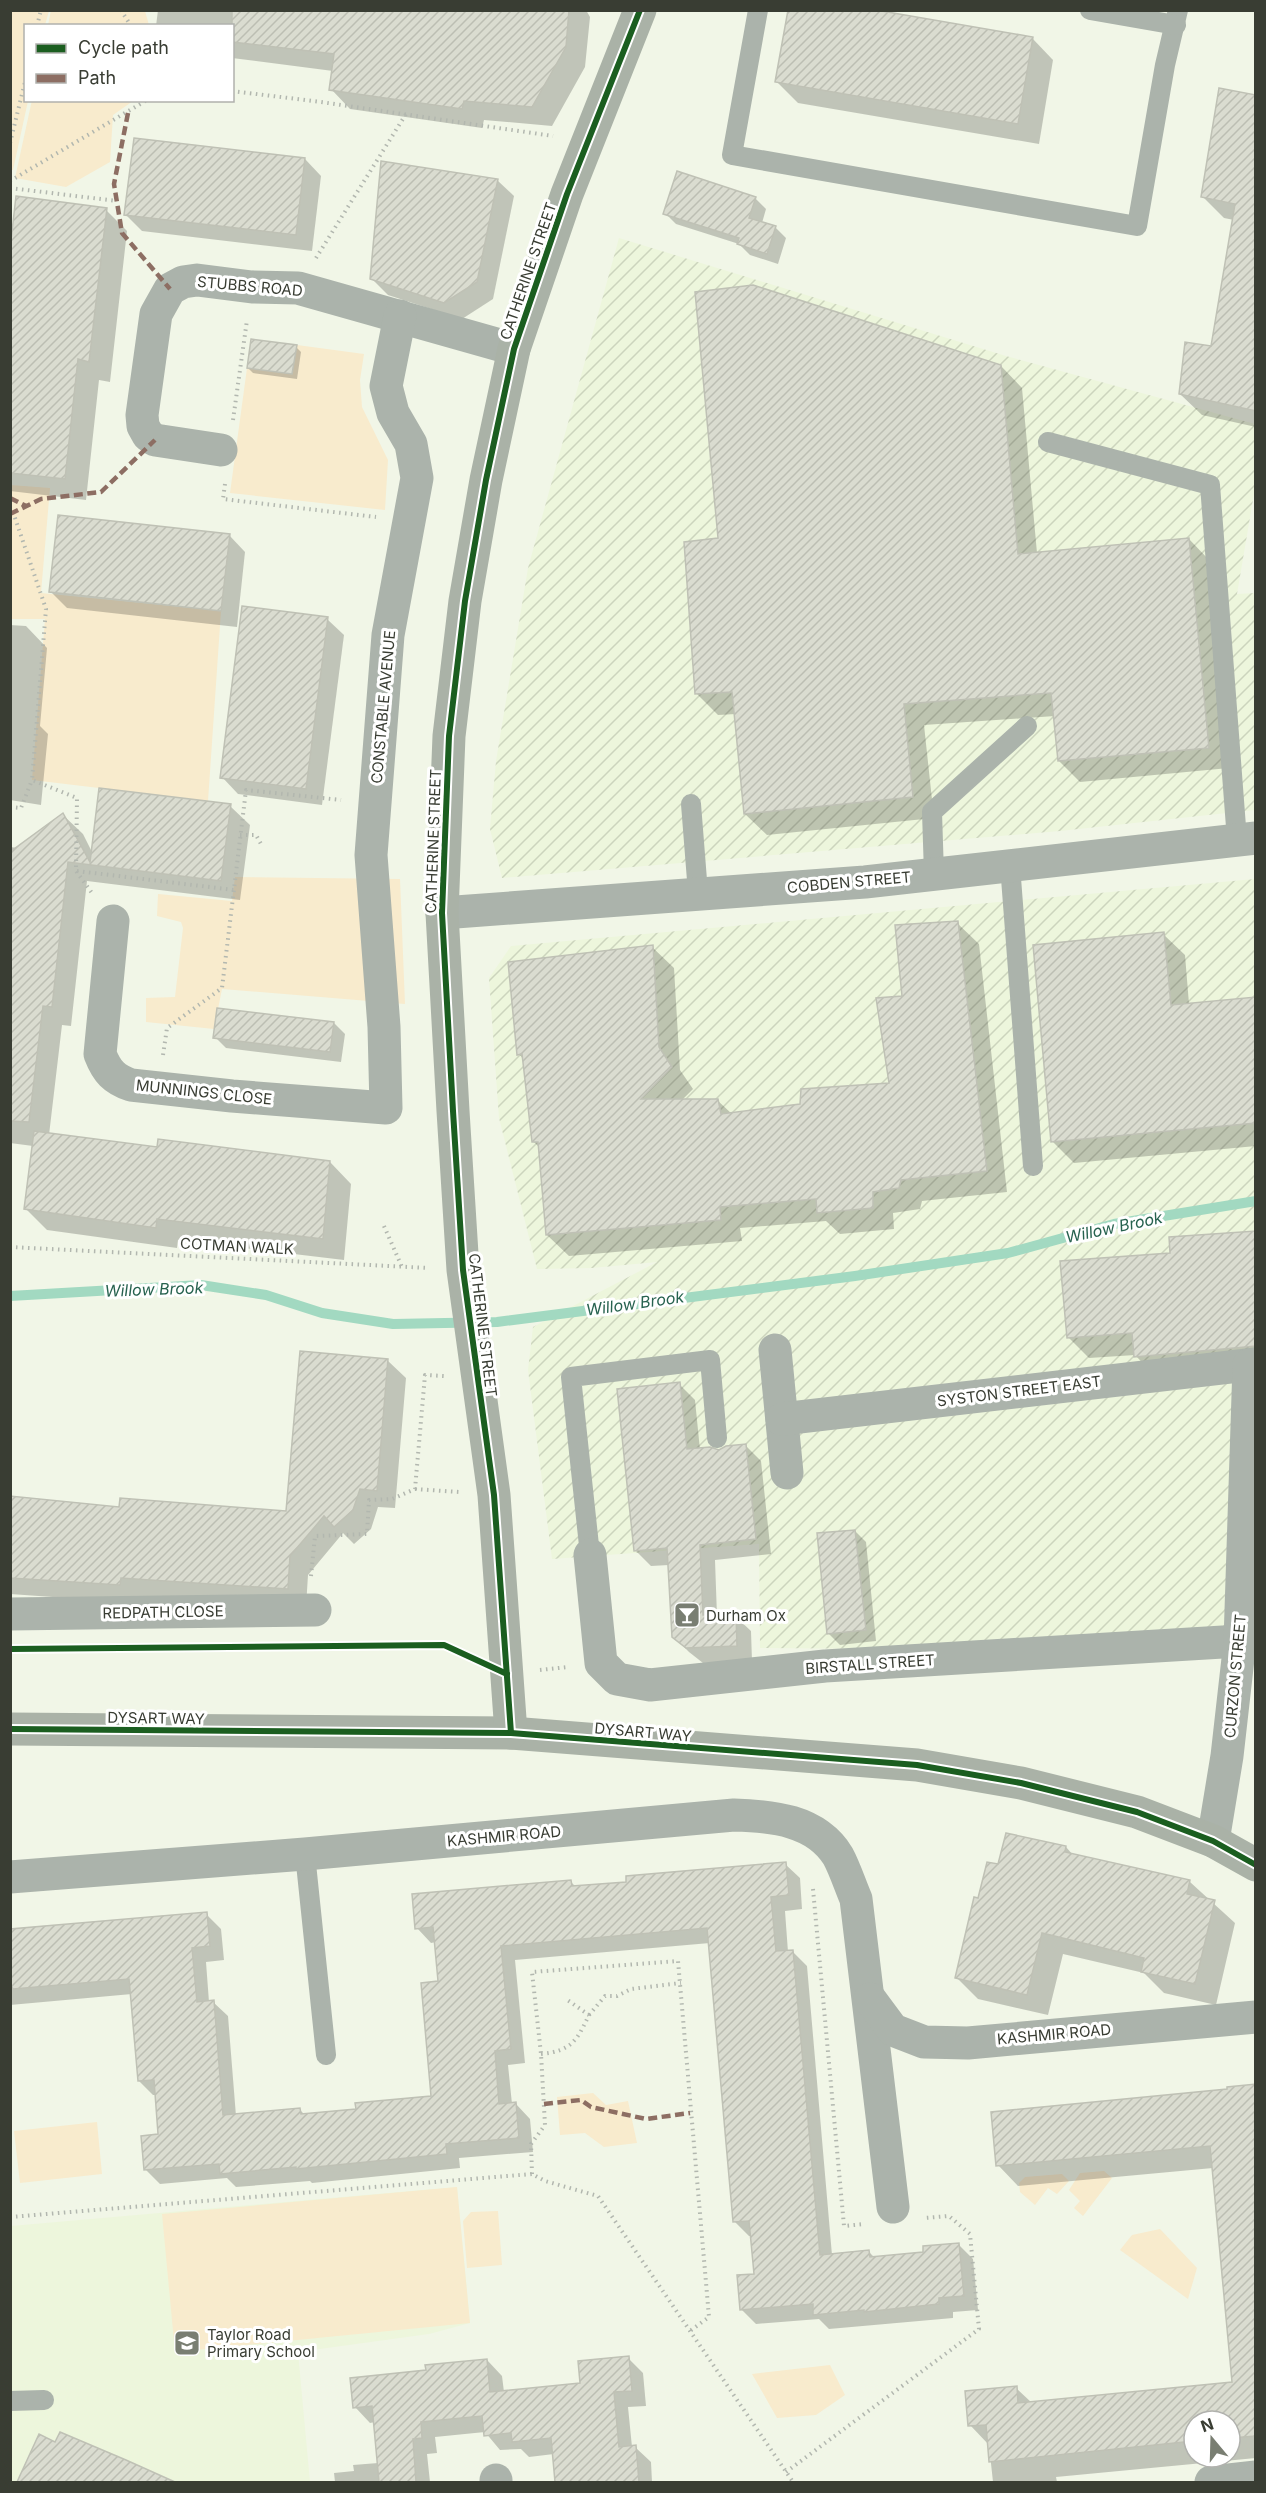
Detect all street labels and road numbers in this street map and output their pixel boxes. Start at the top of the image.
street label: CATHERINE STREET [495,200,561,342]
street label: STUBBS ROAD [197,272,303,300]
street label: CONSTABLE AVENUE [367,630,399,784]
street label: CATHERINE STREET [421,768,445,914]
street label: COBDEN STREET [786,867,912,897]
street label: MUNNINGS CLOSE [135,1075,273,1109]
street label: COTMAN WALK [180,1234,294,1258]
street label: CATHERINE STREET [465,1252,501,1398]
street label: SYSTON STREET EAST [936,1372,1102,1410]
street label: REDPATH CLOSE [102,1601,224,1623]
street label: CURZON STREET [1220,1613,1250,1739]
street label: BIRSTALL STREET [805,1650,935,1678]
street label: DYSART WAY [107,1708,205,1728]
street label: DYSART WAY [594,1718,692,1746]
street label: KASHMIR ROAD [446,1822,562,1850]
street label: KASHMIR ROAD [996,2020,1112,2048]

